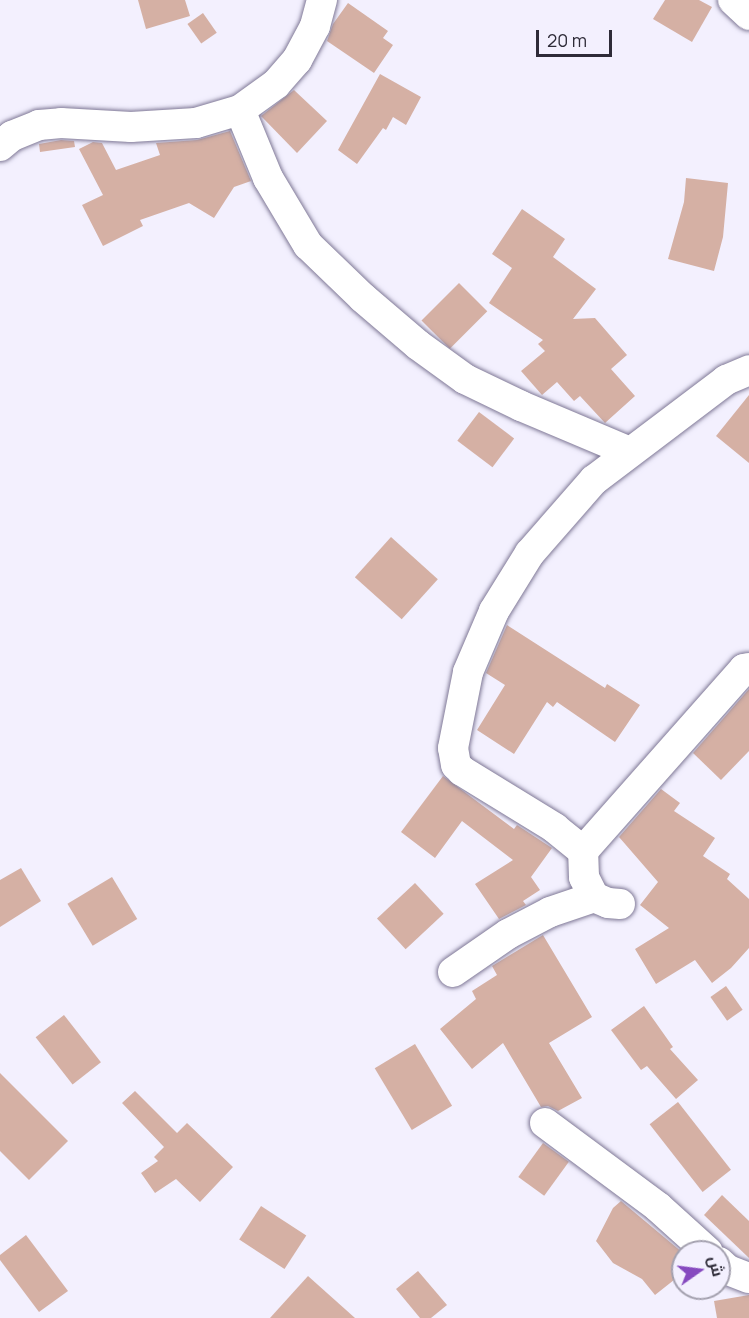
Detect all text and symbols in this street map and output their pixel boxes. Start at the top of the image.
scale bar [539,18,616,56]
text: 20 m [547,28,587,52]
north arrow [671,1240,731,1300]
text: ش [703,1254,730,1279]

